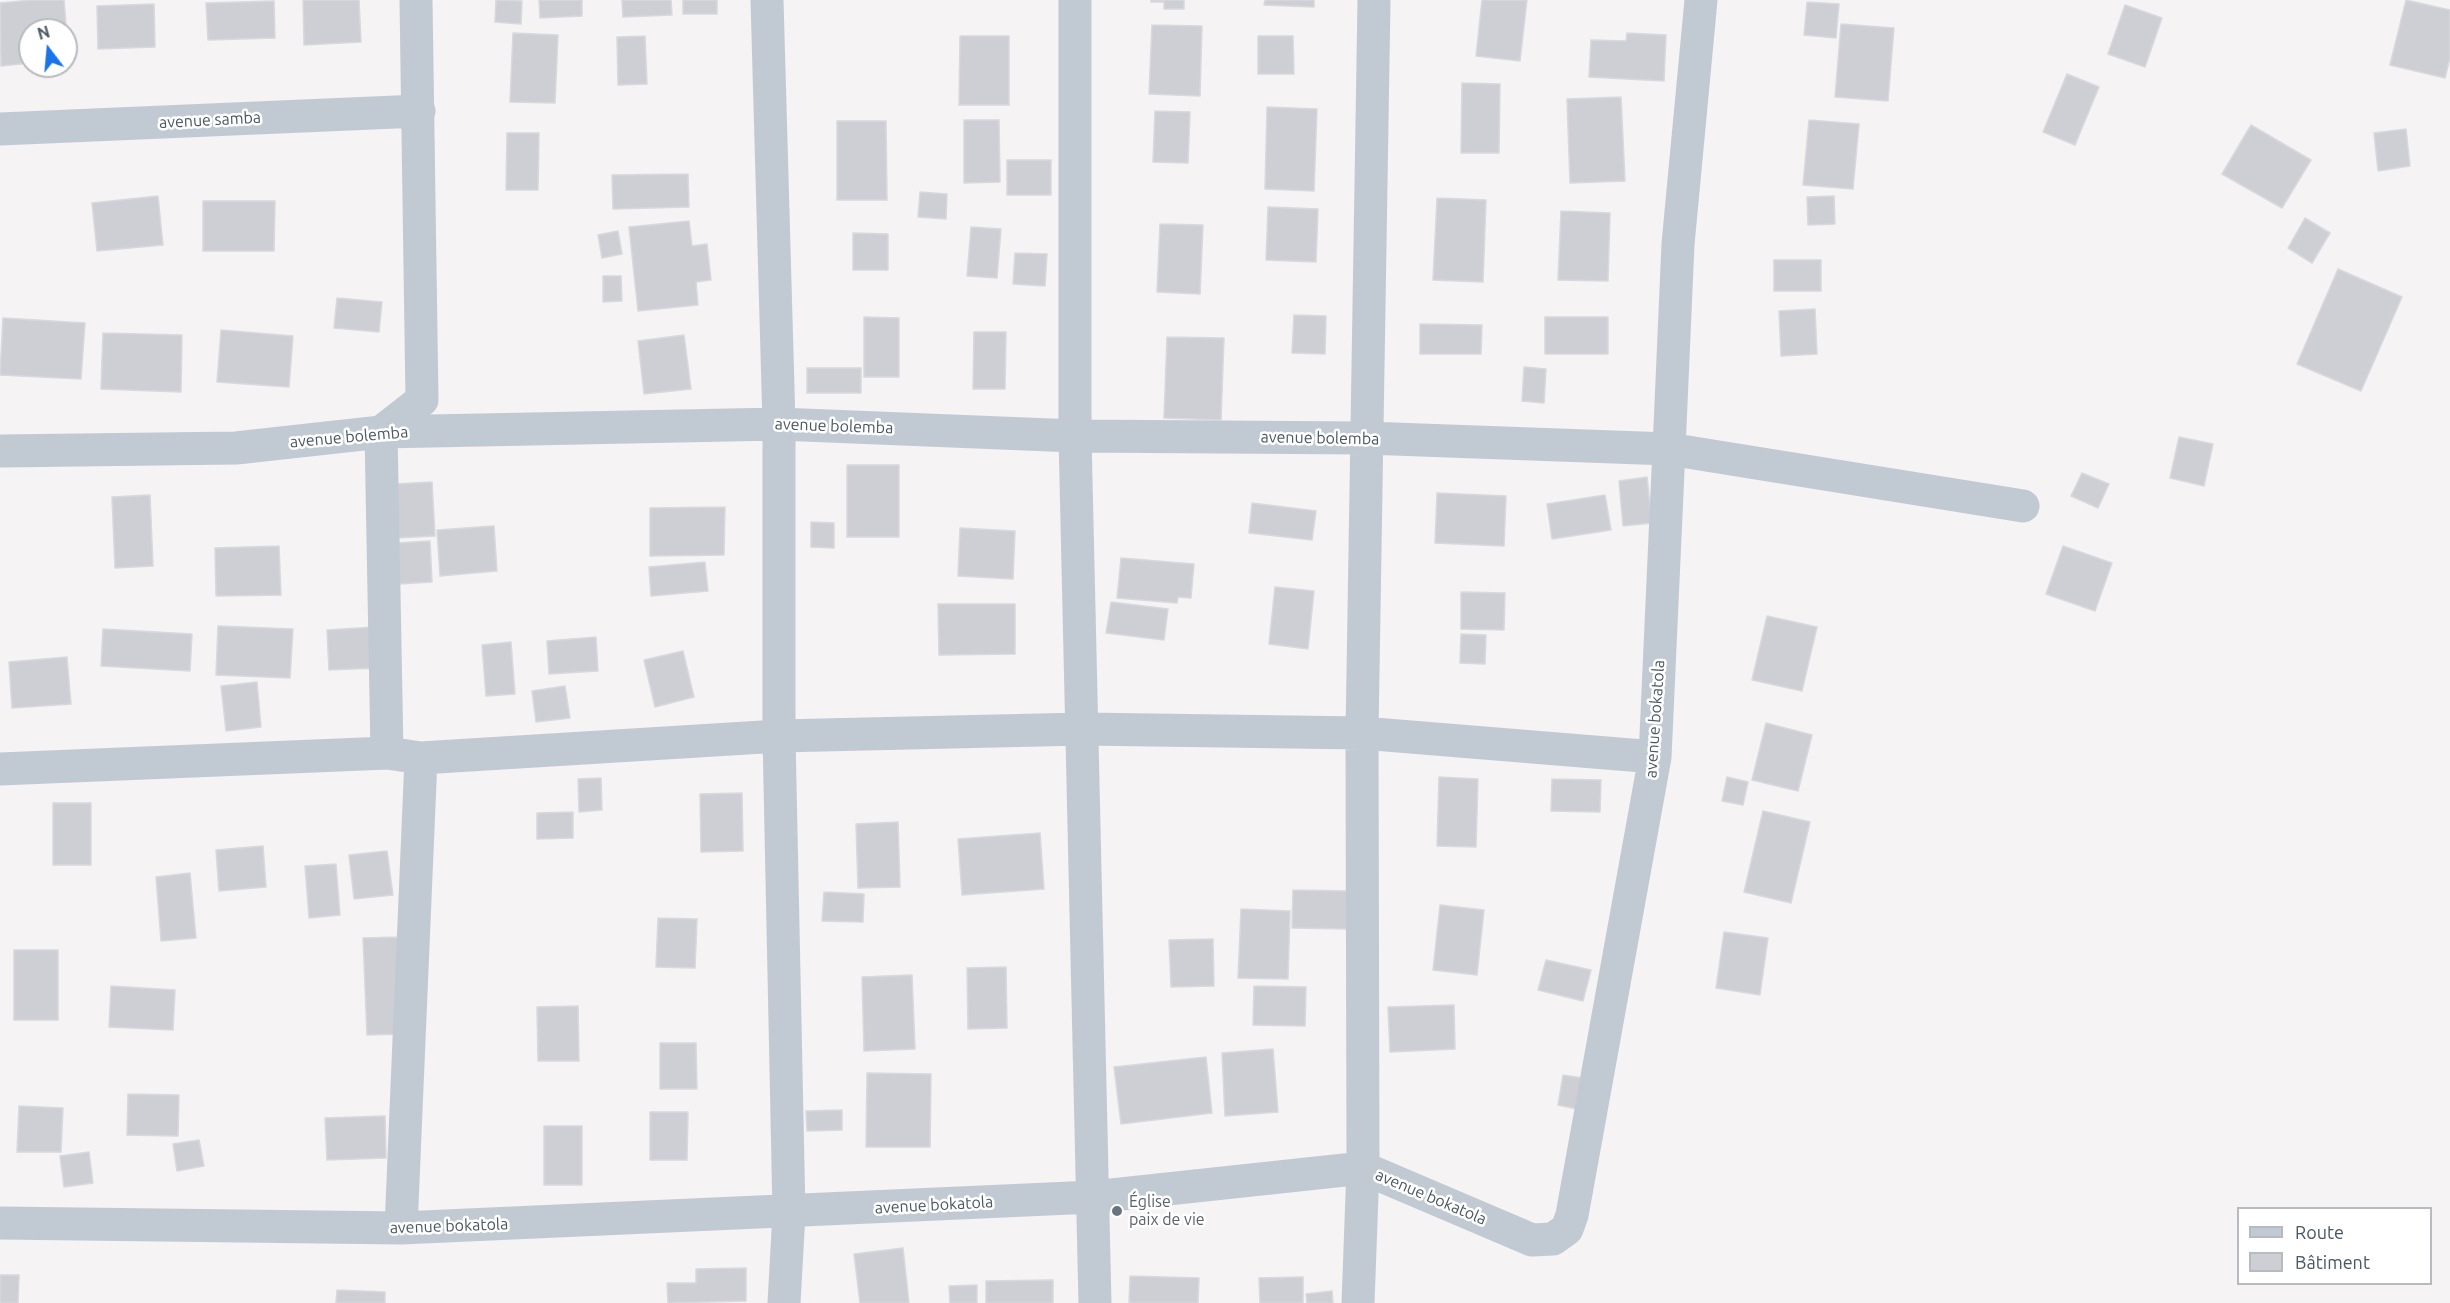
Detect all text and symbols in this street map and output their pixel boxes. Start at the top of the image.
north arrow [18,18,78,78]
text: N [35,22,52,43]
street label: avenue samba [158,108,262,132]
street label: avenue bolemba [774,414,894,438]
street label: avenue bolemba [289,422,409,452]
street label: avenue bolemba [1260,427,1380,449]
street label: avenue bokatola [1641,659,1669,779]
street label: avenue bokatola [1373,1165,1489,1229]
street label: avenue bokatola [874,1192,994,1218]
place label: Église paix de vie [1129,1192,1205,1230]
marker: Église paix de vie [1110,1204,1124,1218]
legend [2237,1207,2432,1285]
street label: avenue bokatola [389,1214,509,1238]
text: Route [2295,1222,2344,1242]
text: Bâtiment [2295,1252,2370,1272]

